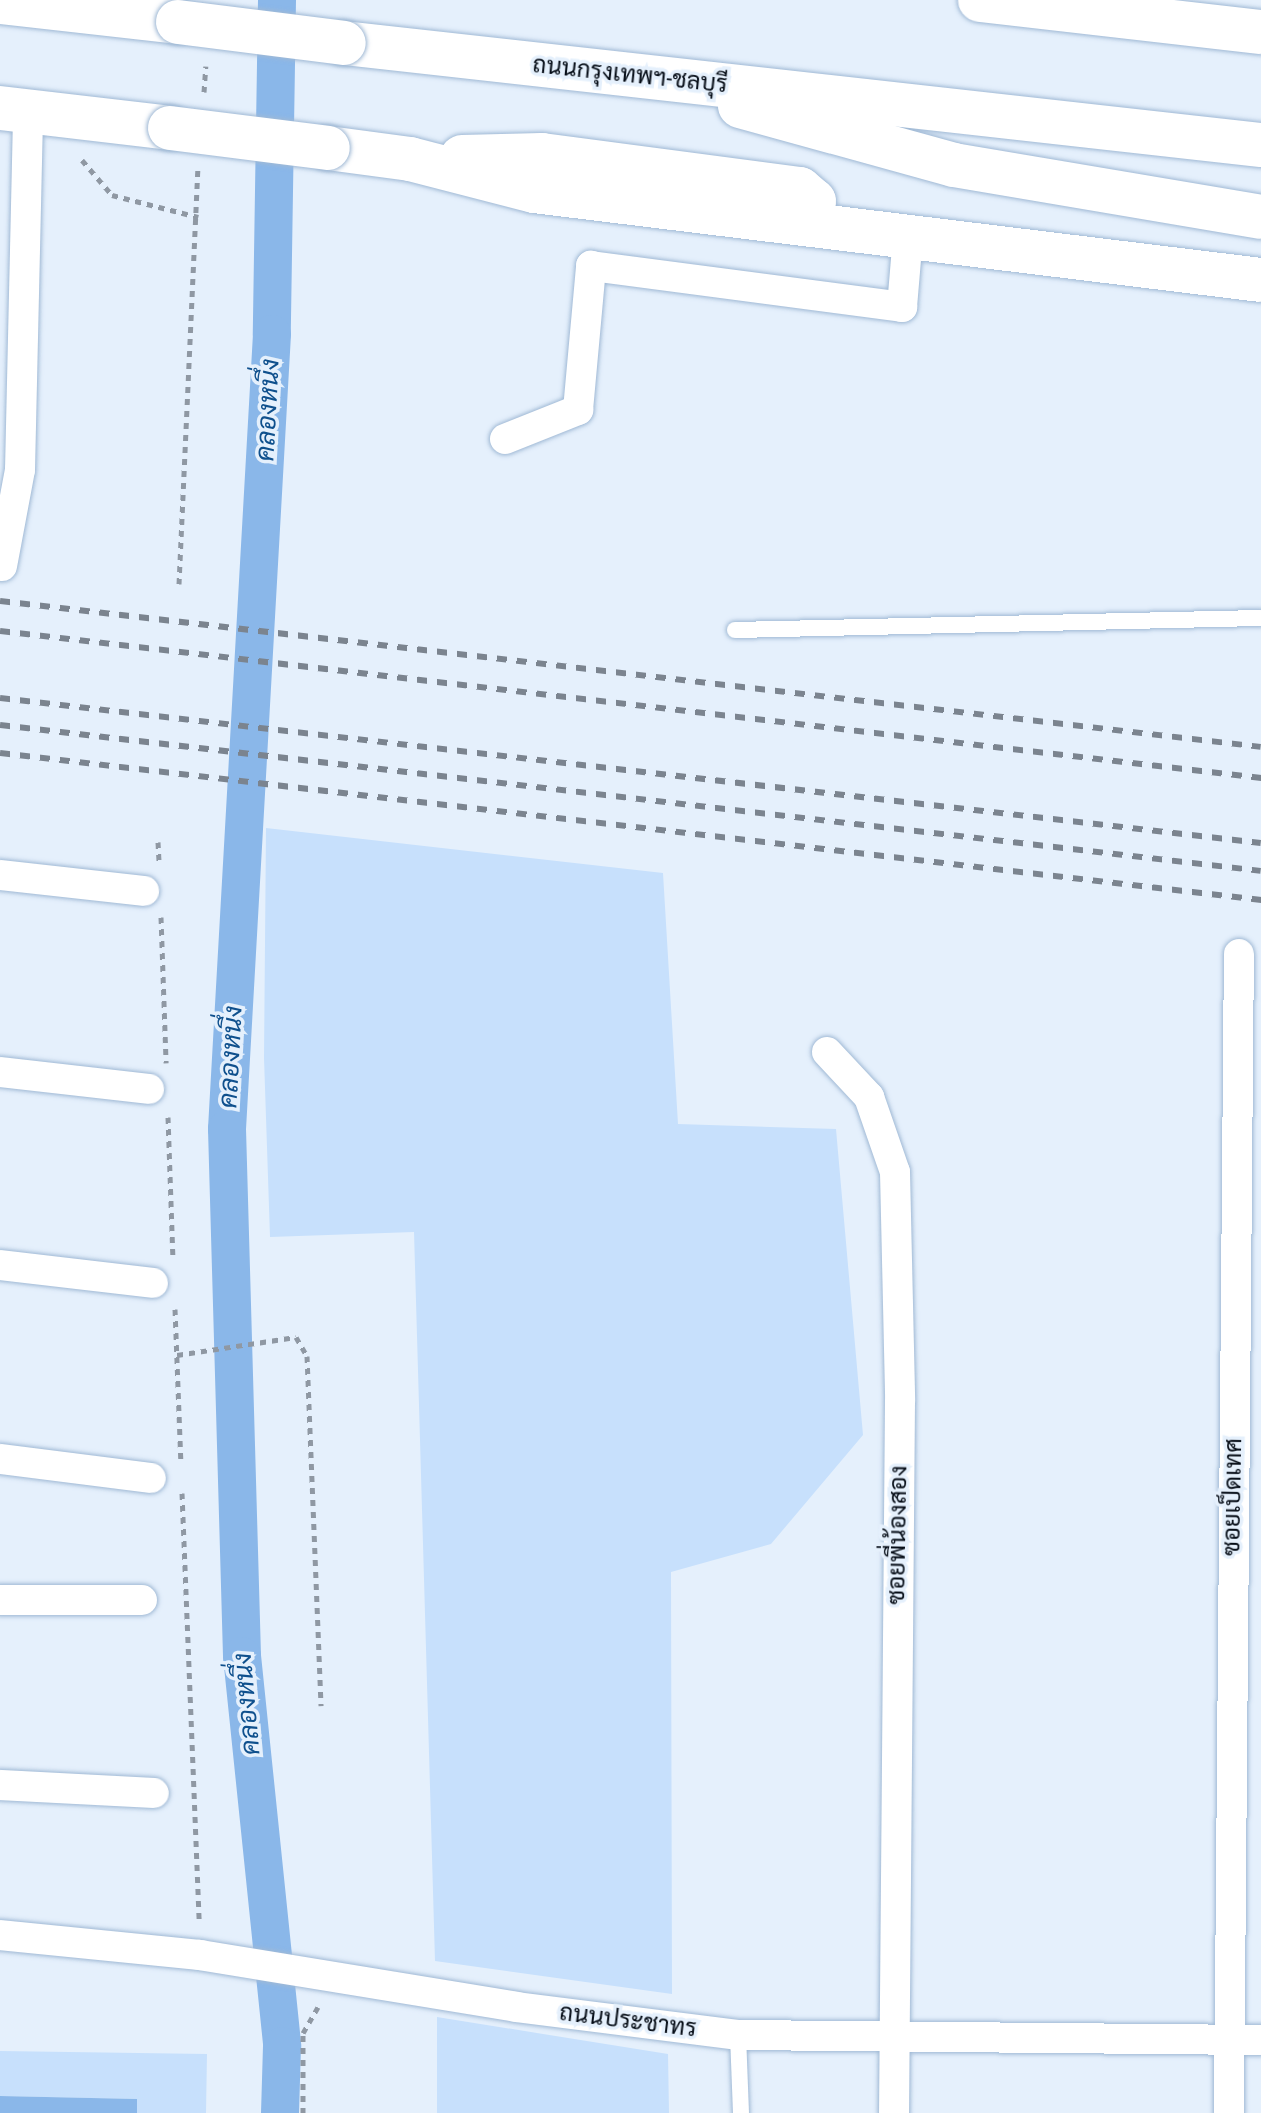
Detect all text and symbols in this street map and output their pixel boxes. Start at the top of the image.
street label: ถนนกรุงเทพฯ-ชลบุรี [531,50,729,100]
water label: คลองหนึ่ง [250,358,286,462]
water label: คลองหนึ่ง [213,1005,249,1109]
street label: ซอยเป็ดเทศ [1218,1438,1248,1556]
street label: ซอยพี่น้องสอง [882,1465,914,1605]
water label: คลองหนึ่ง [227,1651,267,1757]
street label: ถนนประชาทร [558,1998,698,2044]

